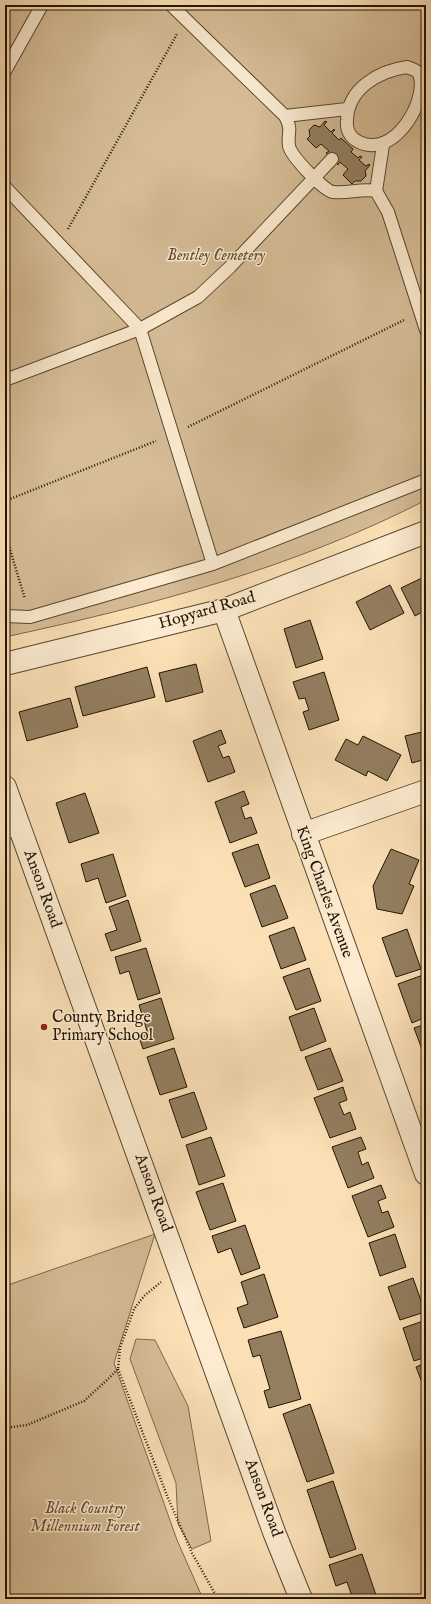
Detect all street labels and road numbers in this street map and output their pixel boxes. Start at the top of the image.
street label: Hopyard Road [157,588,258,634]
street label: King Charles Avenue [291,823,357,961]
street label: Anson Road [18,846,66,931]
street label: Anson Road [129,1150,177,1235]
street label: Anson Road [239,1455,287,1540]

